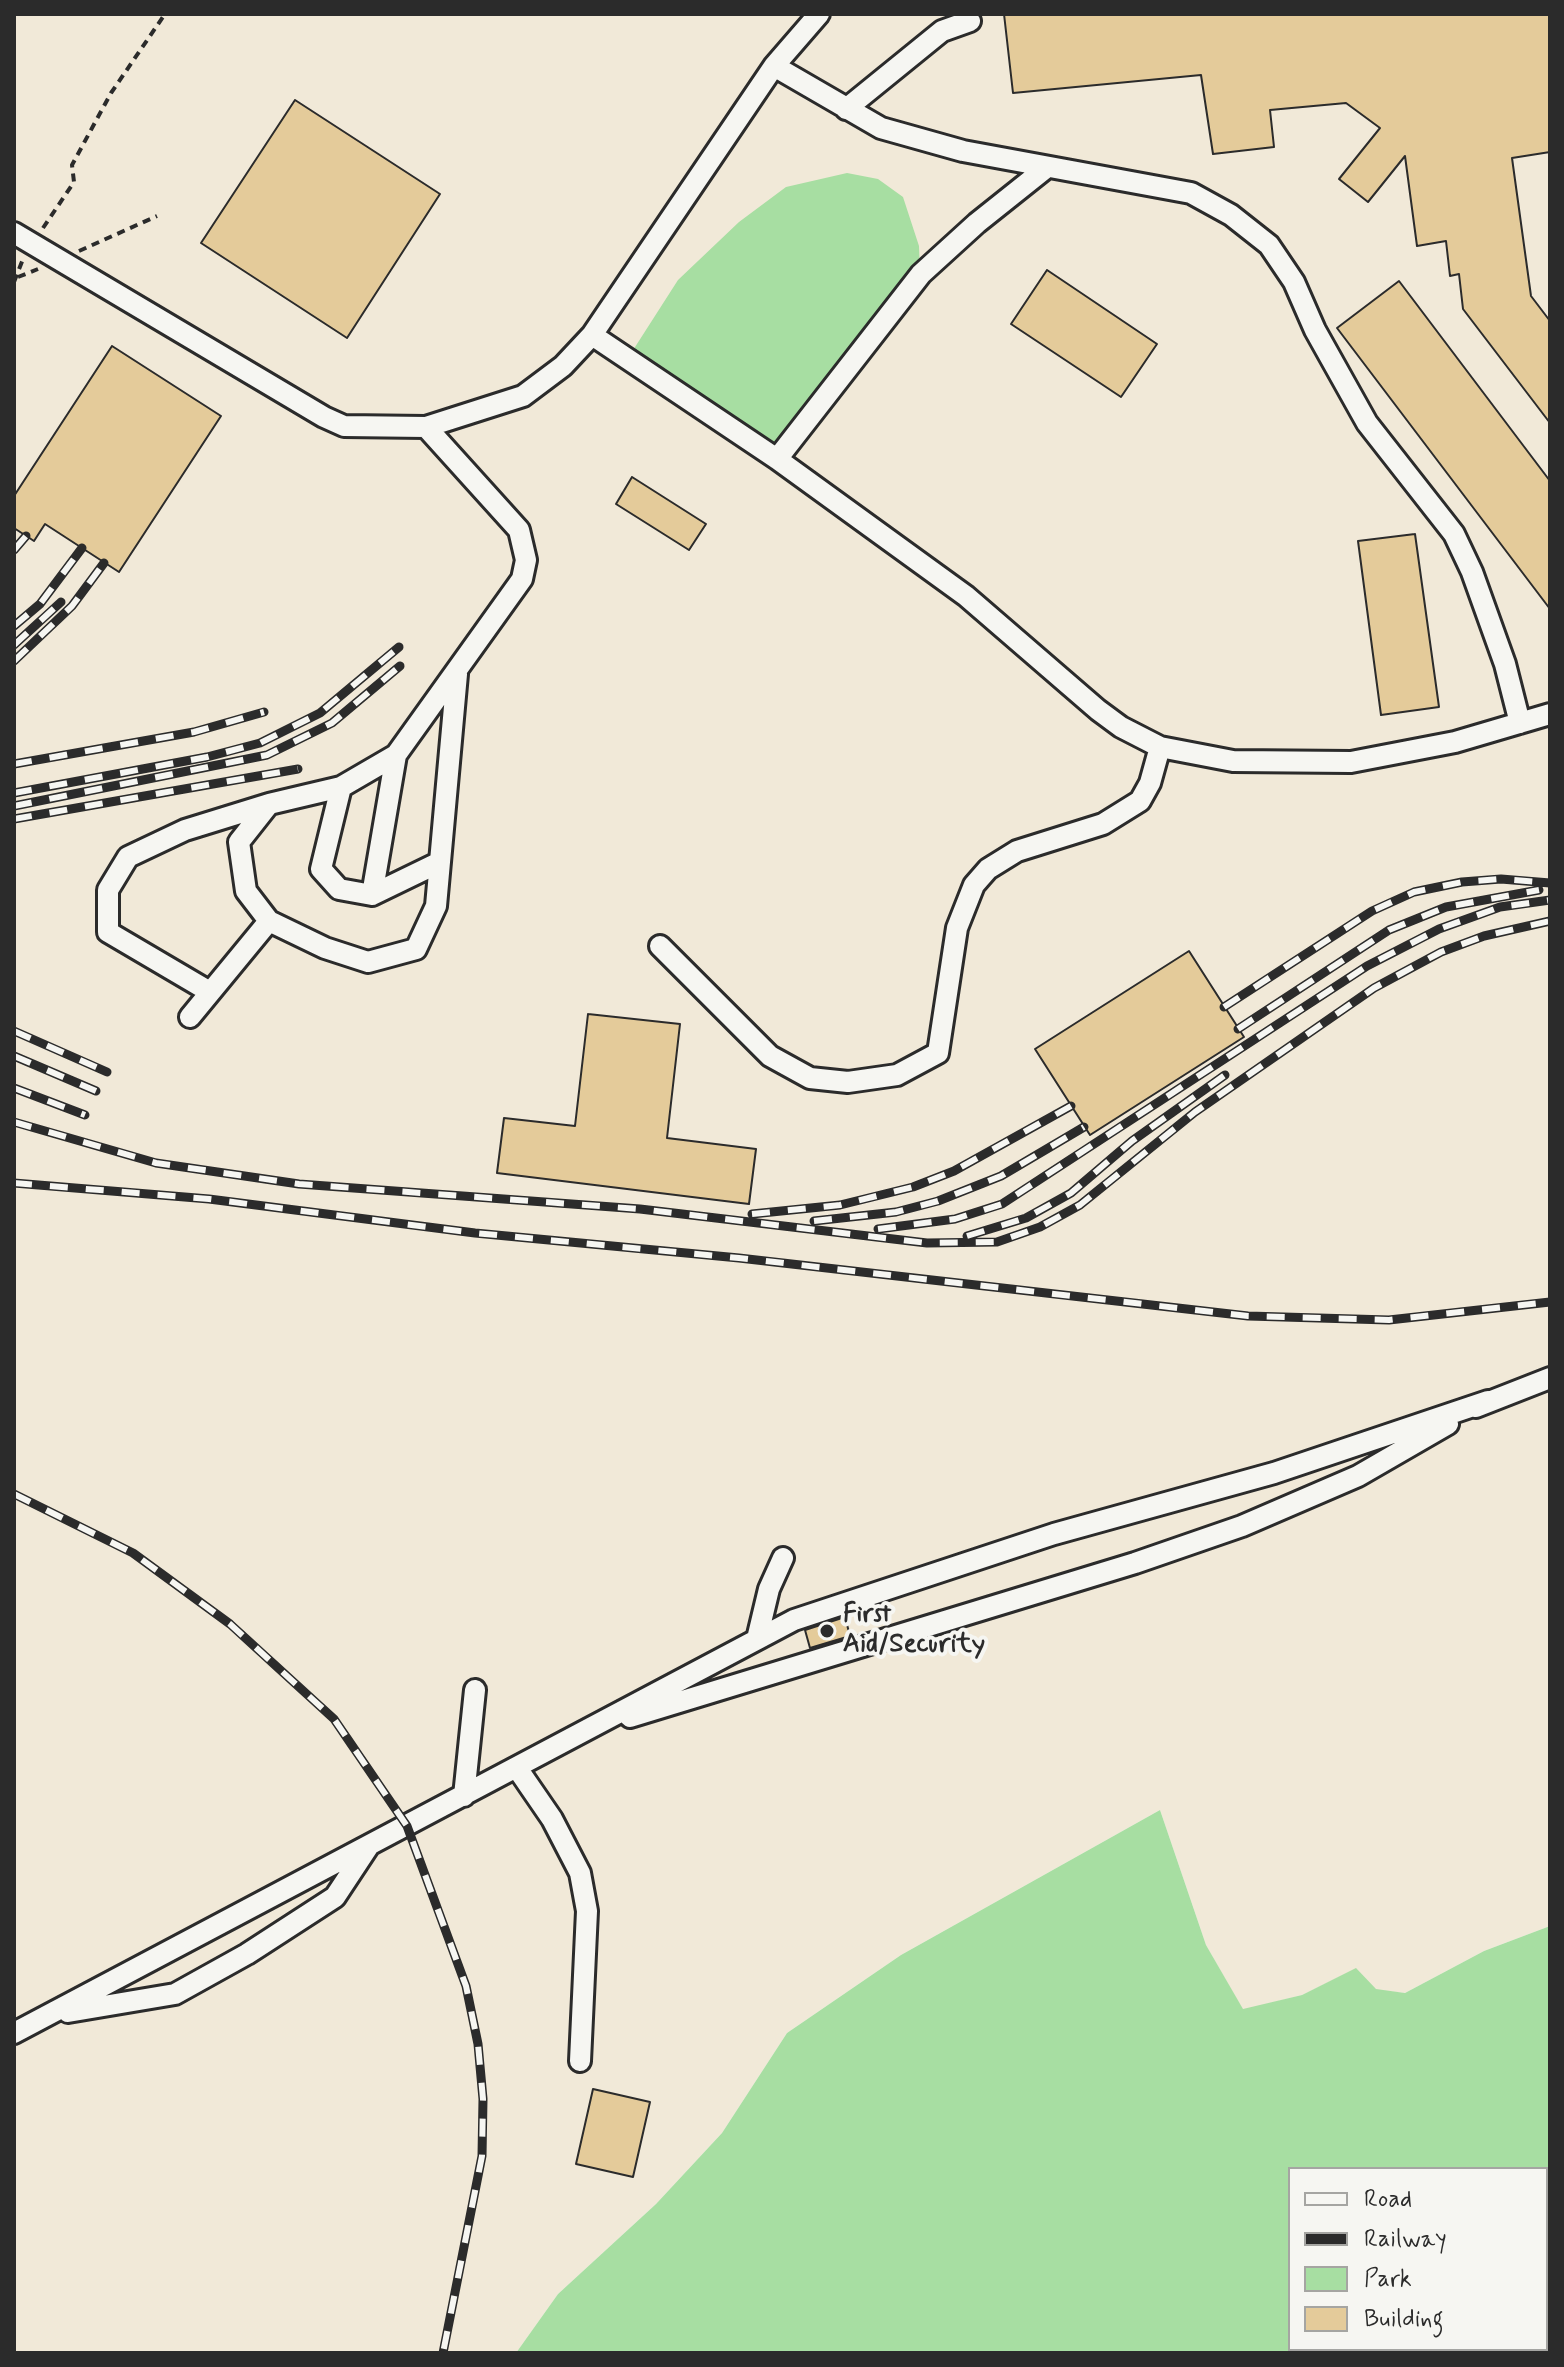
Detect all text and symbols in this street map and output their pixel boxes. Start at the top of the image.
place label: First Aid/Security [843,1600,985,1662]
marker: First Aid/Security [818,1622,836,1640]
legend [1288,2167,1548,2351]
text: Road [1364,2184,1412,2215]
text: Railway [1364,2224,1447,2255]
text: Park [1364,2264,1412,2295]
text: Building [1364,2304,1444,2335]

